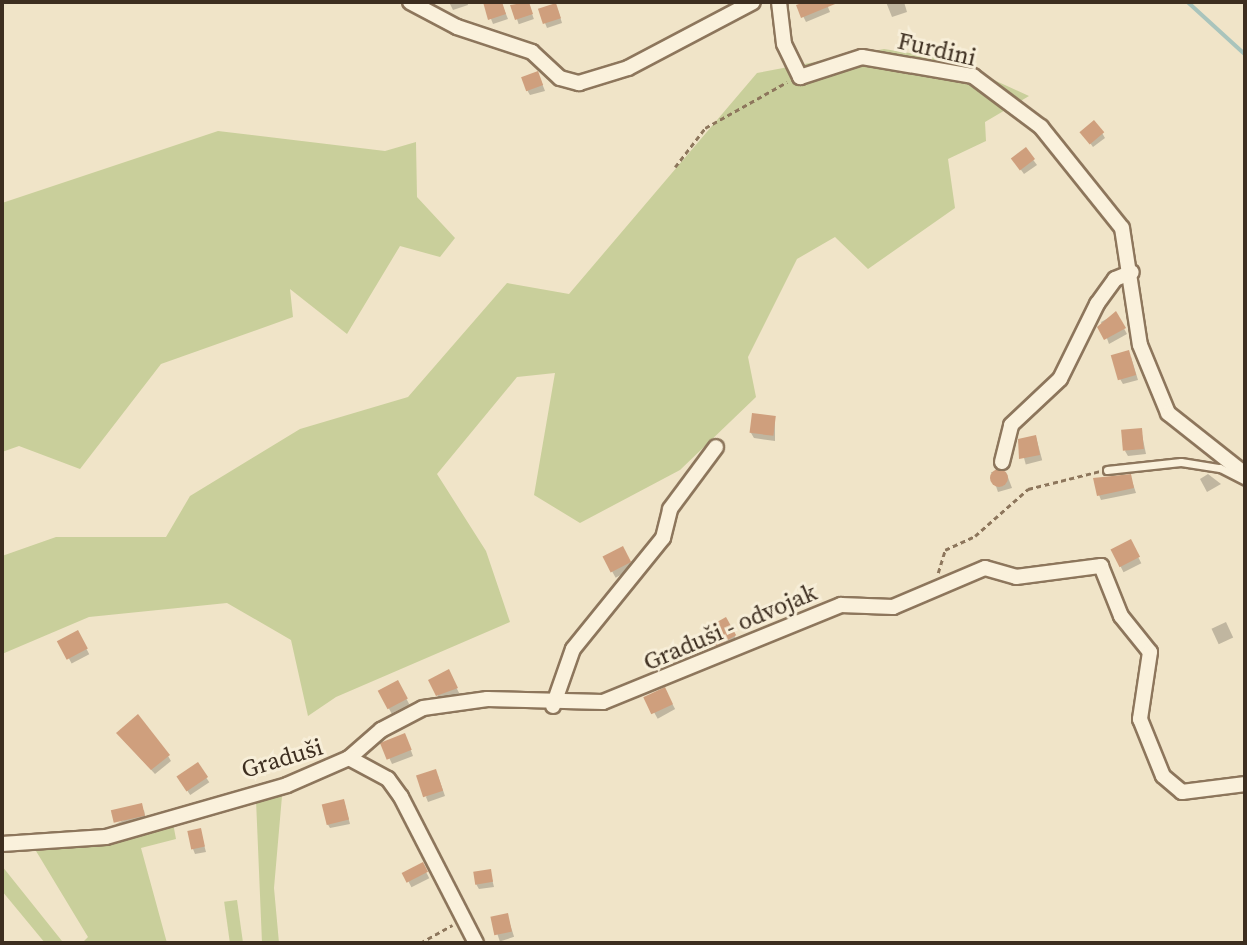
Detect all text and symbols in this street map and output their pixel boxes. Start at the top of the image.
street label: Furdini [895,26,979,72]
street label: Graduši - odvojak [639,578,821,676]
street label: Graduši [238,732,326,784]

